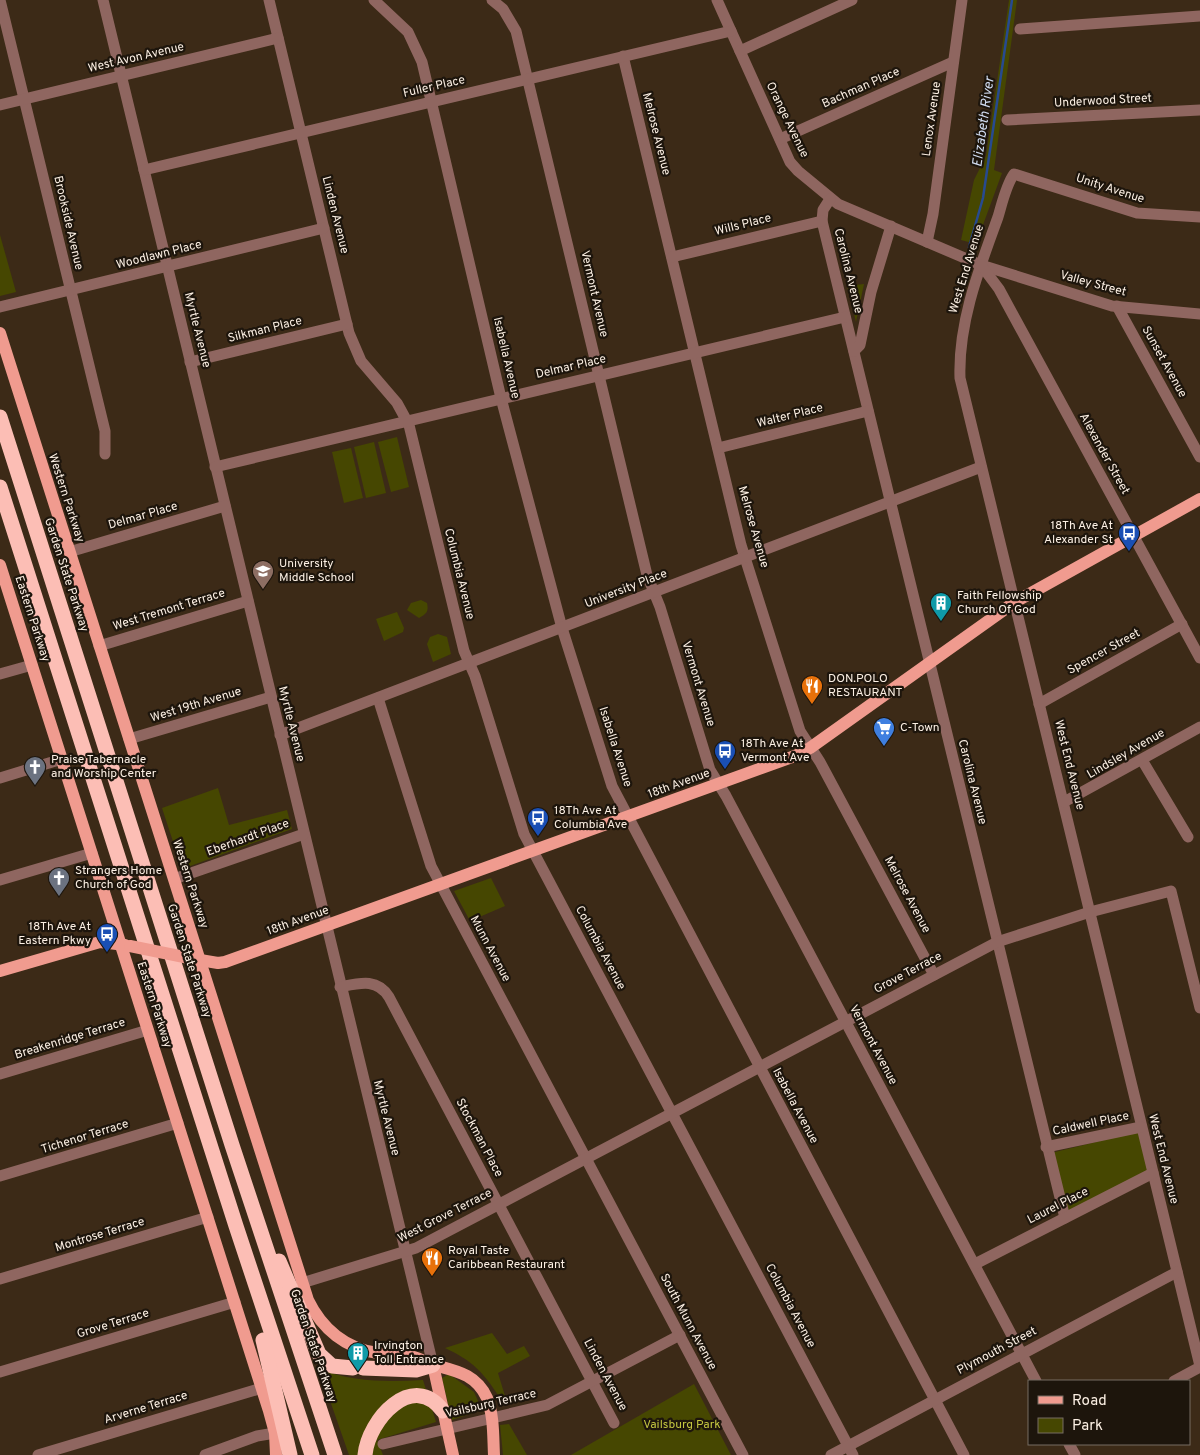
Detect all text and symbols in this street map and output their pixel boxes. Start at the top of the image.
street label: West Avon Avenue [86,39,186,77]
street label: Bachman Place [820,64,902,112]
street label: Fuller Place [401,72,467,102]
water label: Elizabeth River [969,74,999,168]
street label: Orange Avenue [762,80,812,160]
street label: Lenox Avenue [919,81,945,157]
street label: Underwood Street [1054,90,1152,112]
street label: Melrose Avenue [638,91,674,177]
street label: Unity Avenue [1074,170,1146,208]
street label: Brookside Avenue [49,174,87,272]
street label: Linden Avenue [318,175,352,255]
street label: Wills Place [713,210,773,240]
street label: West End Avenue [946,223,988,315]
street label: Carolina Avenue [830,227,866,315]
street label: Woodlawn Place [115,237,203,273]
street label: Vermont Avenue [576,249,612,339]
street label: Valley Street [1058,267,1128,301]
street label: Myrtle Avenue [180,291,214,369]
street label: Silkman Place [226,313,304,347]
street label: Isabella Avenue [489,316,523,400]
street label: Sunset Avenue [1138,323,1190,401]
street label: Delmar Place [534,351,608,383]
street label: Walter Place [755,400,825,432]
street label: Alexander Street [1075,411,1133,497]
street label: Western Parkway [44,452,88,544]
street label: Melrose Avenue [734,484,772,570]
street label: Delmar Place [106,498,180,534]
street label: Garden State Parkway [40,516,92,634]
place label: 18Th Ave At Alexander St [1044,518,1113,548]
bus stop icon: 18Th Ave At Alexander St [1117,521,1141,552]
street label: Columbia Avenue [440,527,478,621]
place label: University Middle School [279,556,354,586]
school or university icon: University Middle School [251,559,275,590]
street label: University Place [582,566,670,612]
street label: Eastern Parkway [11,574,53,664]
street label: West Tremont Terrace [111,585,227,635]
place label: Faith Fellowship Church Of God [957,588,1042,618]
building icon: Faith Fellowship Church Of God [929,591,953,622]
street label: Spencer Street [1065,625,1143,679]
street label: Vermont Avenue [677,639,719,729]
place label: DON.POLO RESTAURANT [828,671,903,701]
restaurant icon: DON.POLO RESTAURANT [800,674,824,705]
street label: West 19th Avenue [149,684,243,726]
street label: Myrtle Avenue [274,685,308,763]
street label: Isabella Avenue [594,705,636,789]
supermarket icon: C-Town [872,716,896,747]
street label: West End Avenue [1050,718,1088,812]
place label: C-Town [900,720,940,736]
street label: Lindsley Avenue [1084,725,1168,783]
place label: 18Th Ave At Vermont Ave [741,736,809,766]
street label: Carolina Avenue [954,738,990,826]
bus stop icon: 18Th Ave At Vermont Ave [713,739,737,770]
place label: Praise Tabernacle and Worship Center [51,752,157,782]
church icon: Praise Tabernacle and Worship Center [23,755,47,786]
street label: 18th Avenue [646,765,712,803]
place label: 18Th Ave At Columbia Ave [554,803,627,833]
bus stop icon: 18Th Ave At Columbia Ave [526,806,550,837]
street label: Eberhardt Place [204,816,292,860]
street label: Western Parkway [168,838,212,930]
street label: Melrose Avenue [880,854,934,936]
place label: Strangers Home Church of God [75,863,162,893]
church icon: Strangers Home Church of God [47,866,71,897]
street label: Garden State Parkway [163,902,215,1020]
street label: 18th Avenue [265,902,331,940]
street label: Columbia Avenue [571,903,629,993]
street label: Munn Avenue [466,913,514,985]
place label: 18Th Ave At Eastern Pkwy [18,919,91,949]
bus stop icon: 18Th Ave At Eastern Pkwy [95,922,119,953]
street label: Grove Terrace [871,948,945,998]
street label: Eastern Parkway [133,960,175,1050]
street label: Vermont Avenue [845,1002,901,1088]
street label: Breakenridge Terrace [13,1015,127,1063]
street label: Isabella Avenue [768,1065,822,1147]
street label: Myrtle Avenue [369,1079,403,1157]
street label: Stockman Place [452,1096,506,1180]
street label: Caldwell Place [1051,1108,1131,1140]
street label: West End Avenue [1144,1112,1182,1206]
street label: Tichenor Terrace [39,1116,131,1158]
street label: Laurel Place [1025,1184,1091,1228]
street label: West Grove Terrace [395,1185,495,1247]
street label: Montrose Terrace [53,1214,147,1256]
place label: Royal Taste Caribbean Restaurant [448,1243,565,1273]
restaurant icon: Royal Taste Caribbean Restaurant [420,1246,444,1277]
street label: Columbia Avenue [761,1261,819,1351]
street label: South Munn Avenue [656,1271,720,1373]
street label: Garden State Parkway [286,1287,340,1405]
street label: Grove Terrace [75,1305,151,1343]
street label: Plymouth Street [954,1323,1040,1379]
street label: Linden Avenue [579,1336,631,1414]
place label: Irvington Toll Entrance [374,1338,444,1368]
building icon: Irvington Toll Entrance [346,1341,370,1372]
legend [1028,1380,1190,1445]
street label: Vailsburg Terrace [444,1386,538,1422]
street label: Arverne Terrace [102,1388,190,1428]
text: Road [1072,1392,1107,1411]
park label: Vailsburg Park [643,1417,721,1433]
text: Park [1072,1417,1103,1436]

